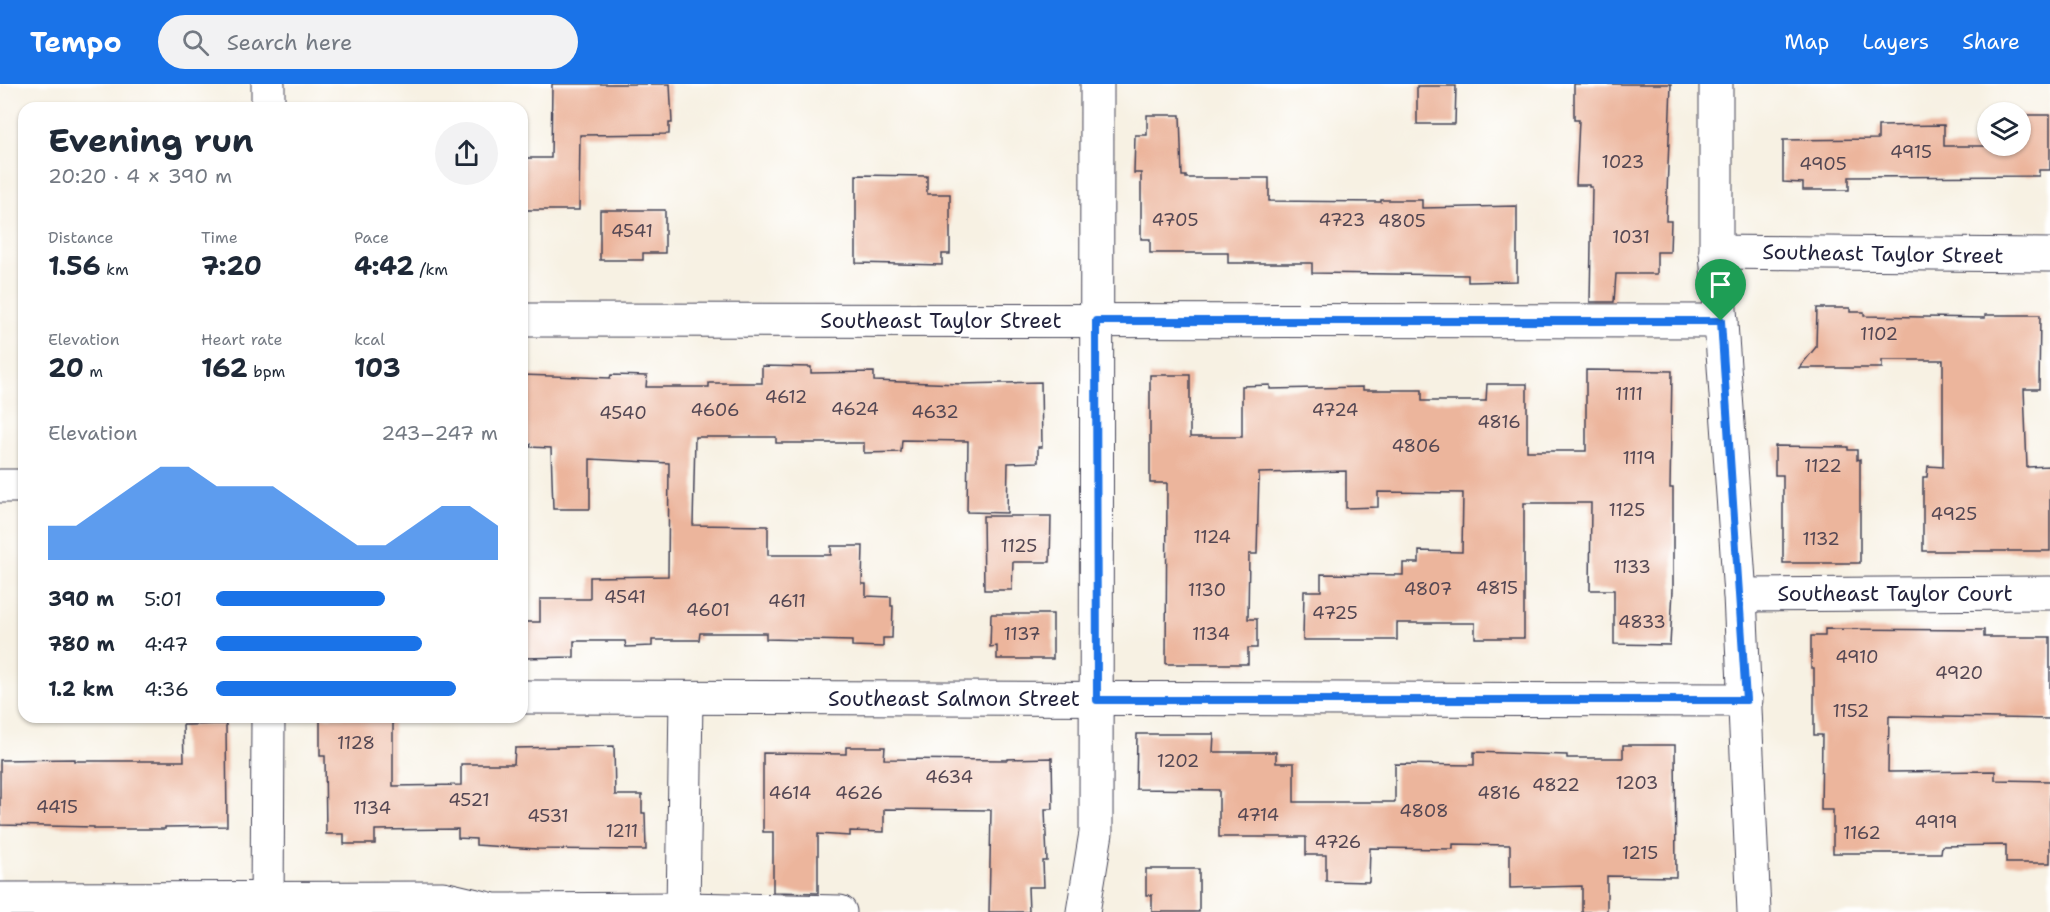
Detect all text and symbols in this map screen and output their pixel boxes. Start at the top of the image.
search box [158,15,578,69]
text: Tempo [30,23,122,61]
icon: search [179,26,212,59]
text: Search here [227,28,352,57]
text: Map [1784,28,1829,56]
text: Layers [1862,28,1929,56]
text: Share [1962,28,2020,56]
map controls [1977,102,2031,156]
button: layers [1977,102,2031,156]
text: Evening run [48,118,254,163]
button: share [435,122,498,185]
house number: 4915 [1890,140,1932,164]
house number: 1023 [1602,150,1644,174]
house number: 4905 [1799,152,1847,176]
text: 20:20 · 4 × 390 m [48,163,232,189]
house number: 4705 [1152,208,1198,232]
house number: 4723 [1319,208,1365,232]
house number: 4805 [1378,209,1426,233]
house number: 4541 [611,219,653,243]
house number: 1031 [1612,225,1650,249]
text: Distance [48,227,114,248]
text: Time [201,227,238,248]
text: Pace [354,227,389,248]
street label: Southeast Taylor Street [1762,238,2004,270]
text: 1.56 [48,248,101,283]
text: 7:20 [201,248,262,283]
text: 4:42 [354,248,414,283]
text: km [101,259,129,280]
text: /km [414,259,448,280]
pin [1695,259,1746,321]
icon: arrive [1704,268,1737,301]
street label: Southeast Taylor Street [820,307,1062,335]
house number: 1102 [1860,322,1898,346]
text: Elevation [48,329,120,350]
text: Heart rate [201,329,283,350]
text: kcal [354,329,385,350]
text: 20 [48,350,84,385]
text: 162 [201,350,248,385]
text: 103 [354,350,401,385]
text: m [84,361,103,382]
text: bpm [248,361,285,382]
house number: 1111 [1615,382,1643,406]
house number: 4612 [765,385,807,409]
house number: 4624 [831,397,879,421]
house number: 4606 [690,398,740,422]
house number: 4724 [1312,398,1358,422]
house number: 4632 [911,400,959,424]
house number: 4540 [599,401,647,425]
house number: 4816 [1477,410,1521,434]
text: Elevation [48,420,138,446]
text: 243–247 m [381,420,498,446]
house number: 4806 [1391,434,1441,458]
house number: 1119 [1622,446,1656,470]
house number: 1122 [1804,454,1842,478]
house number: 1125 [1609,498,1645,522]
house number: 4925 [1931,502,1977,526]
house number: 1124 [1193,525,1231,549]
house number: 1132 [1802,527,1840,551]
house number: 1125 [1001,534,1037,558]
house number: 1133 [1613,555,1651,579]
house number: 4815 [1476,576,1518,600]
house number: 4807 [1404,577,1452,601]
house number: 1130 [1188,578,1226,602]
street label: Southeast Taylor Court [1777,580,2013,608]
house number: 4541 [604,585,646,609]
text: 390 m [48,586,114,612]
text: 5:01 [144,586,182,612]
house number: 4611 [768,589,806,613]
house number: 4601 [686,598,730,622]
house number: 4725 [1312,601,1358,625]
house number: 4833 [1618,610,1666,634]
house number: 1137 [1003,622,1041,646]
house number: 1134 [1192,622,1230,646]
text: 780 m [48,631,115,657]
text: 4:47 [144,631,188,657]
house number: 4910 [1835,645,1879,669]
house number: 4920 [1935,661,1983,685]
text: 1.2 km [48,676,114,702]
text: 4:36 [144,676,189,702]
street label: Southeast Salmon Street [828,685,1080,713]
house number: 1152 [1833,699,1869,723]
house number: 1128 [337,731,375,755]
house number: 1202 [1157,749,1199,773]
house number: 4634 [925,765,973,789]
house number: 1203 [1616,771,1658,795]
house number: 4822 [1532,773,1580,797]
house number: 4614 [769,781,811,805]
house number: 4626 [835,781,883,805]
house number: 4816 [1477,781,1521,805]
house number: 4521 [448,788,490,812]
house number: 4415 [36,795,78,819]
house number: 1134 [353,796,391,820]
house number: 4808 [1399,799,1449,823]
house number: 4714 [1237,803,1279,827]
house number: 4531 [527,804,569,828]
house number: 4919 [1914,810,1958,834]
house number: 1211 [606,819,638,843]
house number: 1162 [1843,821,1881,845]
house number: 4726 [1315,830,1361,854]
house number: 1215 [1622,841,1658,865]

